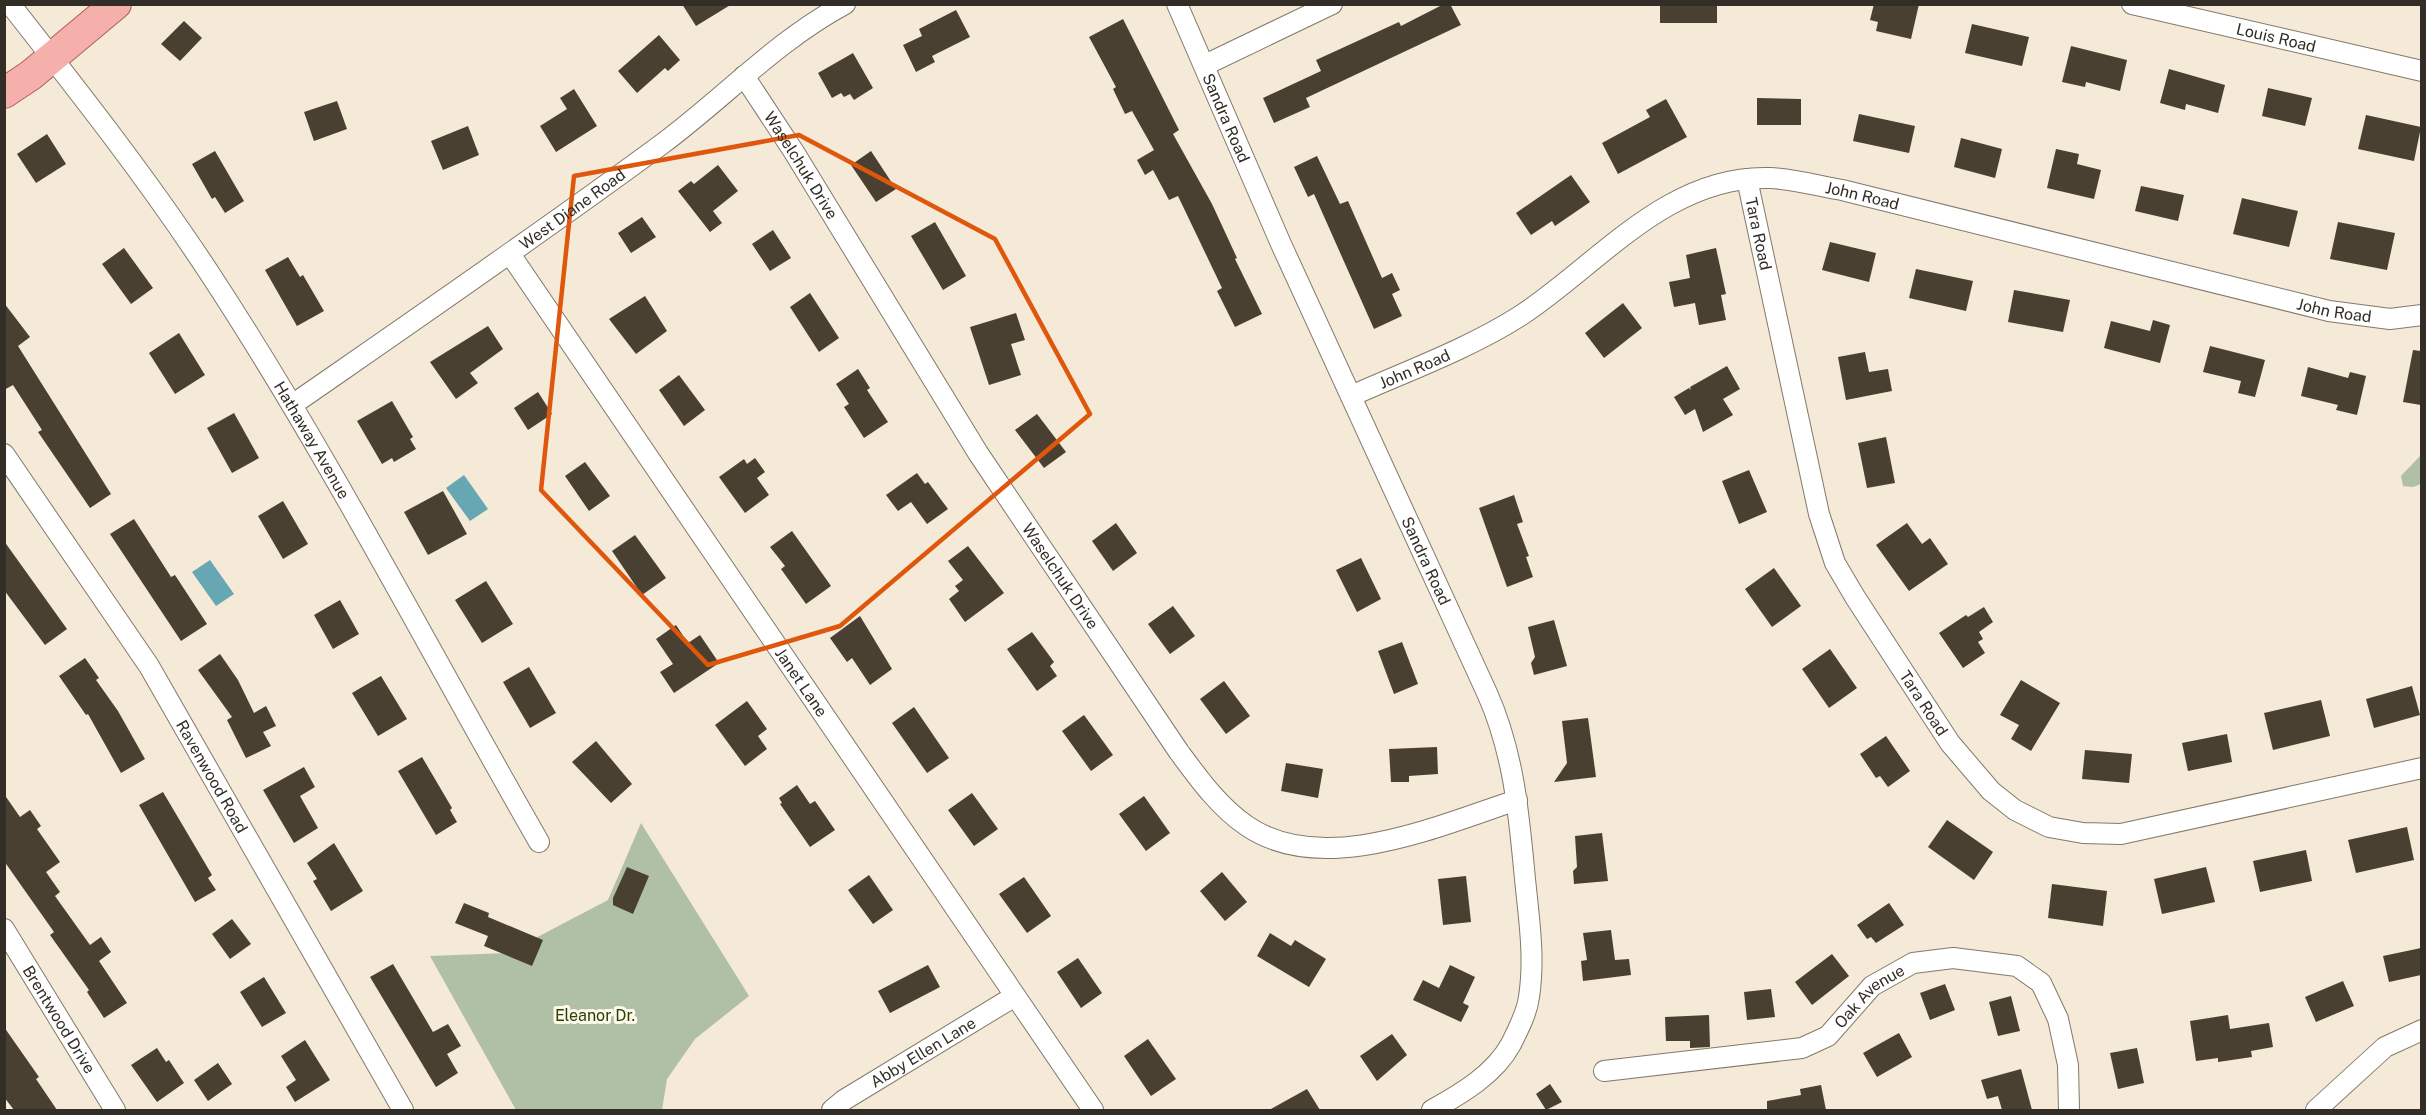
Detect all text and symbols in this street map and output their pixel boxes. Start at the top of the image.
street label: Louis Road [2234,19,2318,56]
street label: Sandra Road [1198,71,1253,165]
street label: Waselchuk Drive [760,108,842,223]
street label: West Diane Road [516,165,629,254]
street label: John Road [1824,178,1901,214]
street label: Tara Road [1741,196,1775,272]
street label: John Road [2295,294,2373,326]
street label: John Road [1376,345,1453,393]
street label: Hathaway Avenue [270,378,354,502]
street label: Sandra Road [1397,514,1454,608]
street label: Waselchuk Drive [1018,520,1103,633]
street label: Janet Lane [771,644,831,721]
street label: Tara Road [1895,667,1952,739]
street label: Ravenwood Road [172,717,251,836]
street label: Oak Avenue [1830,961,1908,1032]
street label: Brentwood Drive [19,962,99,1077]
park label: Eleanor Dr. [555,1006,635,1025]
street label: Abby Ellen Lane [867,1013,979,1092]

